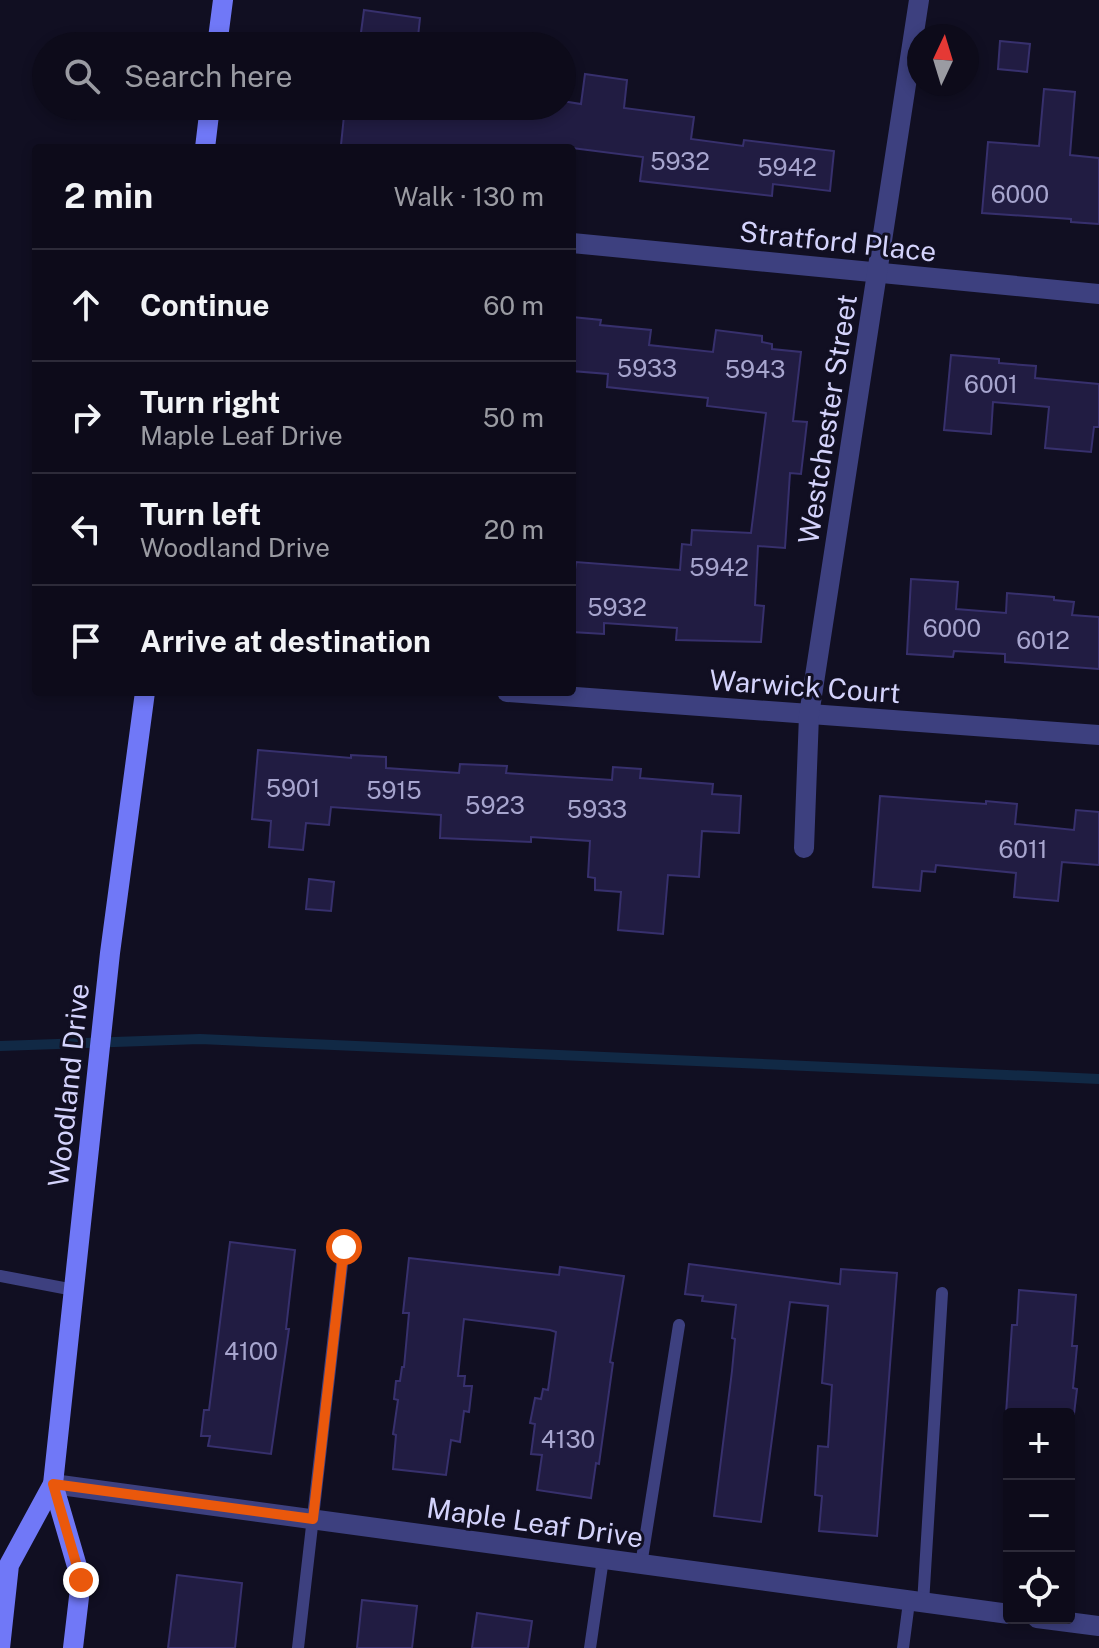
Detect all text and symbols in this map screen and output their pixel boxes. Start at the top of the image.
north arrow [907,24,979,96]
search box [32,32,576,120]
icon: search [60,54,104,98]
text: Search here [124,58,292,94]
house number: 5932 [650,147,710,175]
house number: 5942 [757,153,817,181]
text: 2 min [64,176,153,216]
house number: 6000 [991,180,1049,208]
text: Walk · 130 m [394,181,544,212]
street label: Stratford Place [738,214,938,268]
icon: ahead [64,283,108,327]
text: Continue [140,287,270,323]
text: 60 m [483,290,544,321]
street label: Westchester Street [791,292,863,546]
house number: 5933 [617,354,677,382]
house number: 5943 [725,355,785,383]
house number: 6001 [964,370,1018,398]
text: Turn right [140,384,280,420]
icon: right [64,395,108,439]
text: 50 m [483,402,544,433]
text: Maple Leaf Drive [140,420,343,451]
text: Turn left [140,496,261,532]
icon: left [64,507,108,551]
text: 20 m [484,514,544,545]
text: Woodland Drive [140,532,330,563]
house number: 5942 [689,553,749,581]
house number: 5932 [587,593,647,621]
house number: 6000 [923,614,981,642]
icon: arrive [64,619,108,663]
text: Arrive at destination [140,623,431,659]
house number: 6012 [1016,626,1070,654]
street label: Warwick Court [708,663,902,709]
house number: 5901 [266,774,320,802]
house number: 5915 [366,776,422,804]
house number: 5923 [465,791,525,819]
house number: 5933 [567,795,627,823]
house number: 6011 [998,835,1048,863]
street label: Woodland Drive [41,982,95,1188]
route start [326,1229,362,1265]
house number: 4100 [224,1337,278,1365]
map controls [1003,1408,1075,1624]
button: + [1003,1408,1075,1480]
house number: 4130 [541,1425,595,1453]
button: − [1003,1480,1075,1552]
street label: Maple Leaf Drive [425,1490,645,1554]
button: locate [1003,1552,1075,1624]
route end [63,1562,99,1598]

